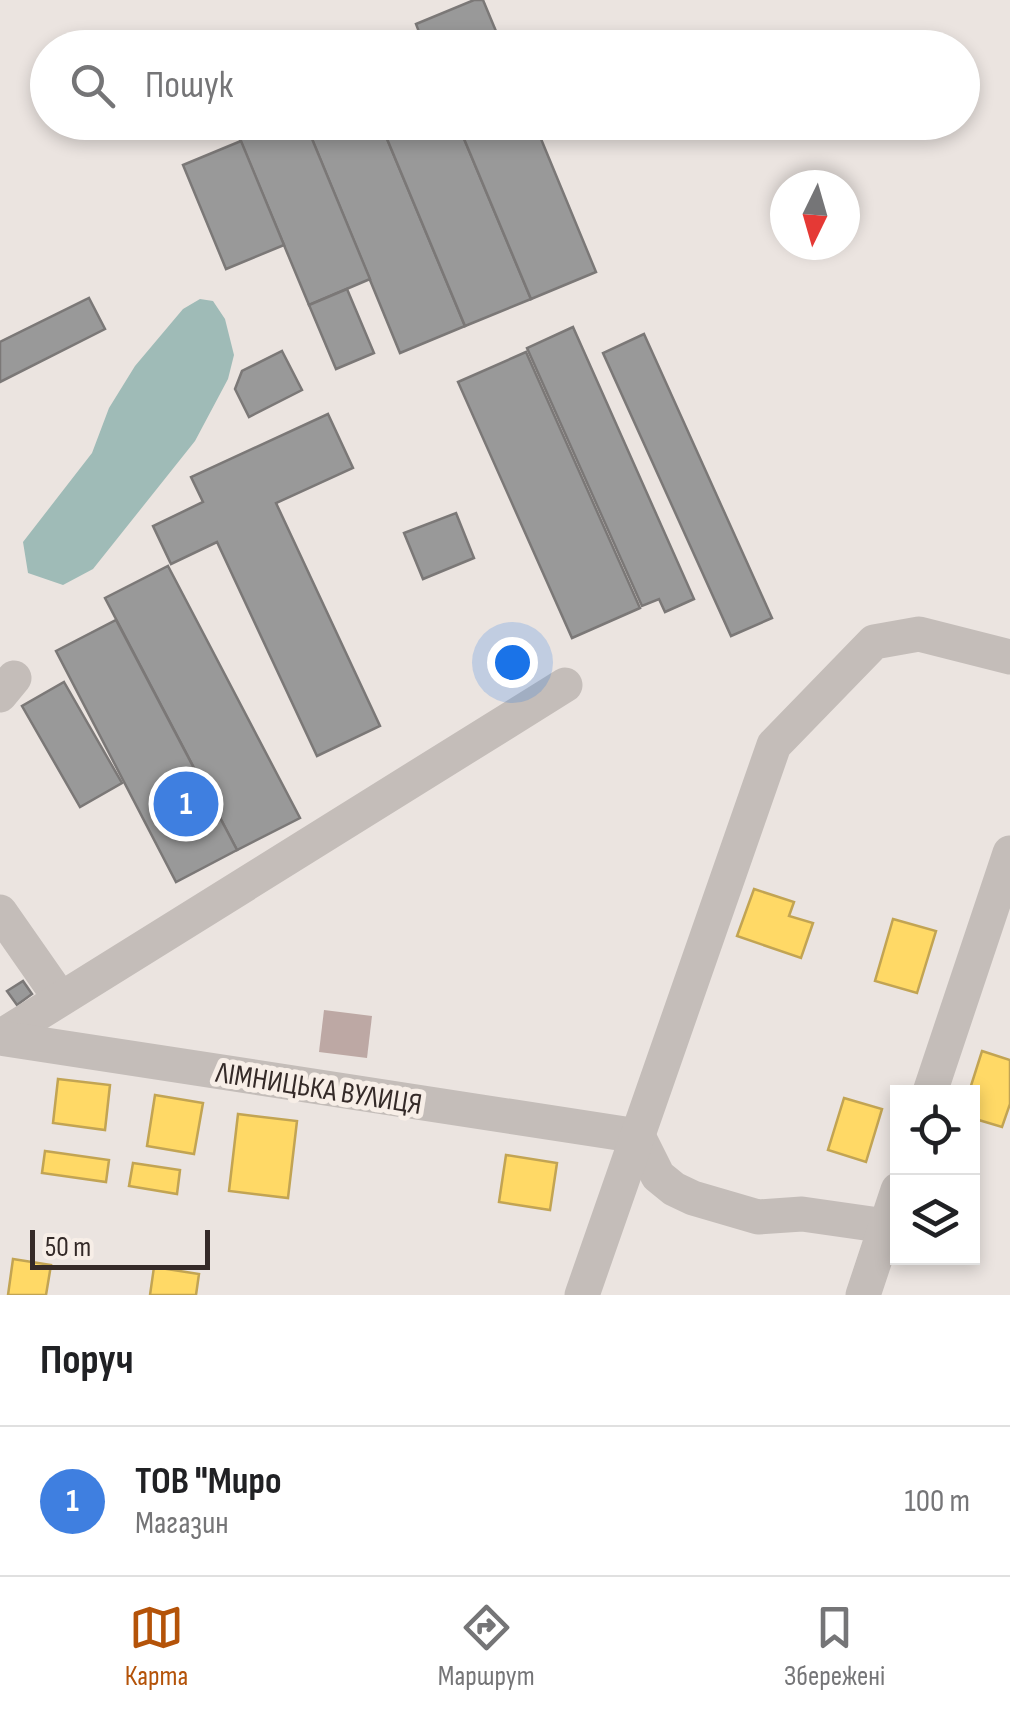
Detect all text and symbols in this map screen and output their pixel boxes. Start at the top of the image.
search box [30,30,980,140]
icon: search [65,58,120,113]
text: Пошук [145,63,233,108]
north arrow [770,170,860,260]
your location [487,637,538,688]
pin: 1 [154,766,218,842]
street label: ЛІМНИЦЬКА ВУЛИЦЯ [212,1055,424,1123]
map controls [890,1085,980,1265]
button: locate [890,1085,980,1175]
button: layers [890,1175,980,1265]
scale bar [30,1225,210,1270]
text: 50 m [45,1231,91,1264]
text: Поруч [40,1335,134,1386]
text: ТОВ "Миро [135,1459,281,1504]
text: 1 [66,1482,79,1521]
text: 100 m [905,1482,970,1521]
text: Магазин [135,1504,229,1543]
tab: Карта [125,1600,188,1693]
tab: Маршрут [438,1600,535,1693]
tab: Збережені [784,1600,885,1693]

